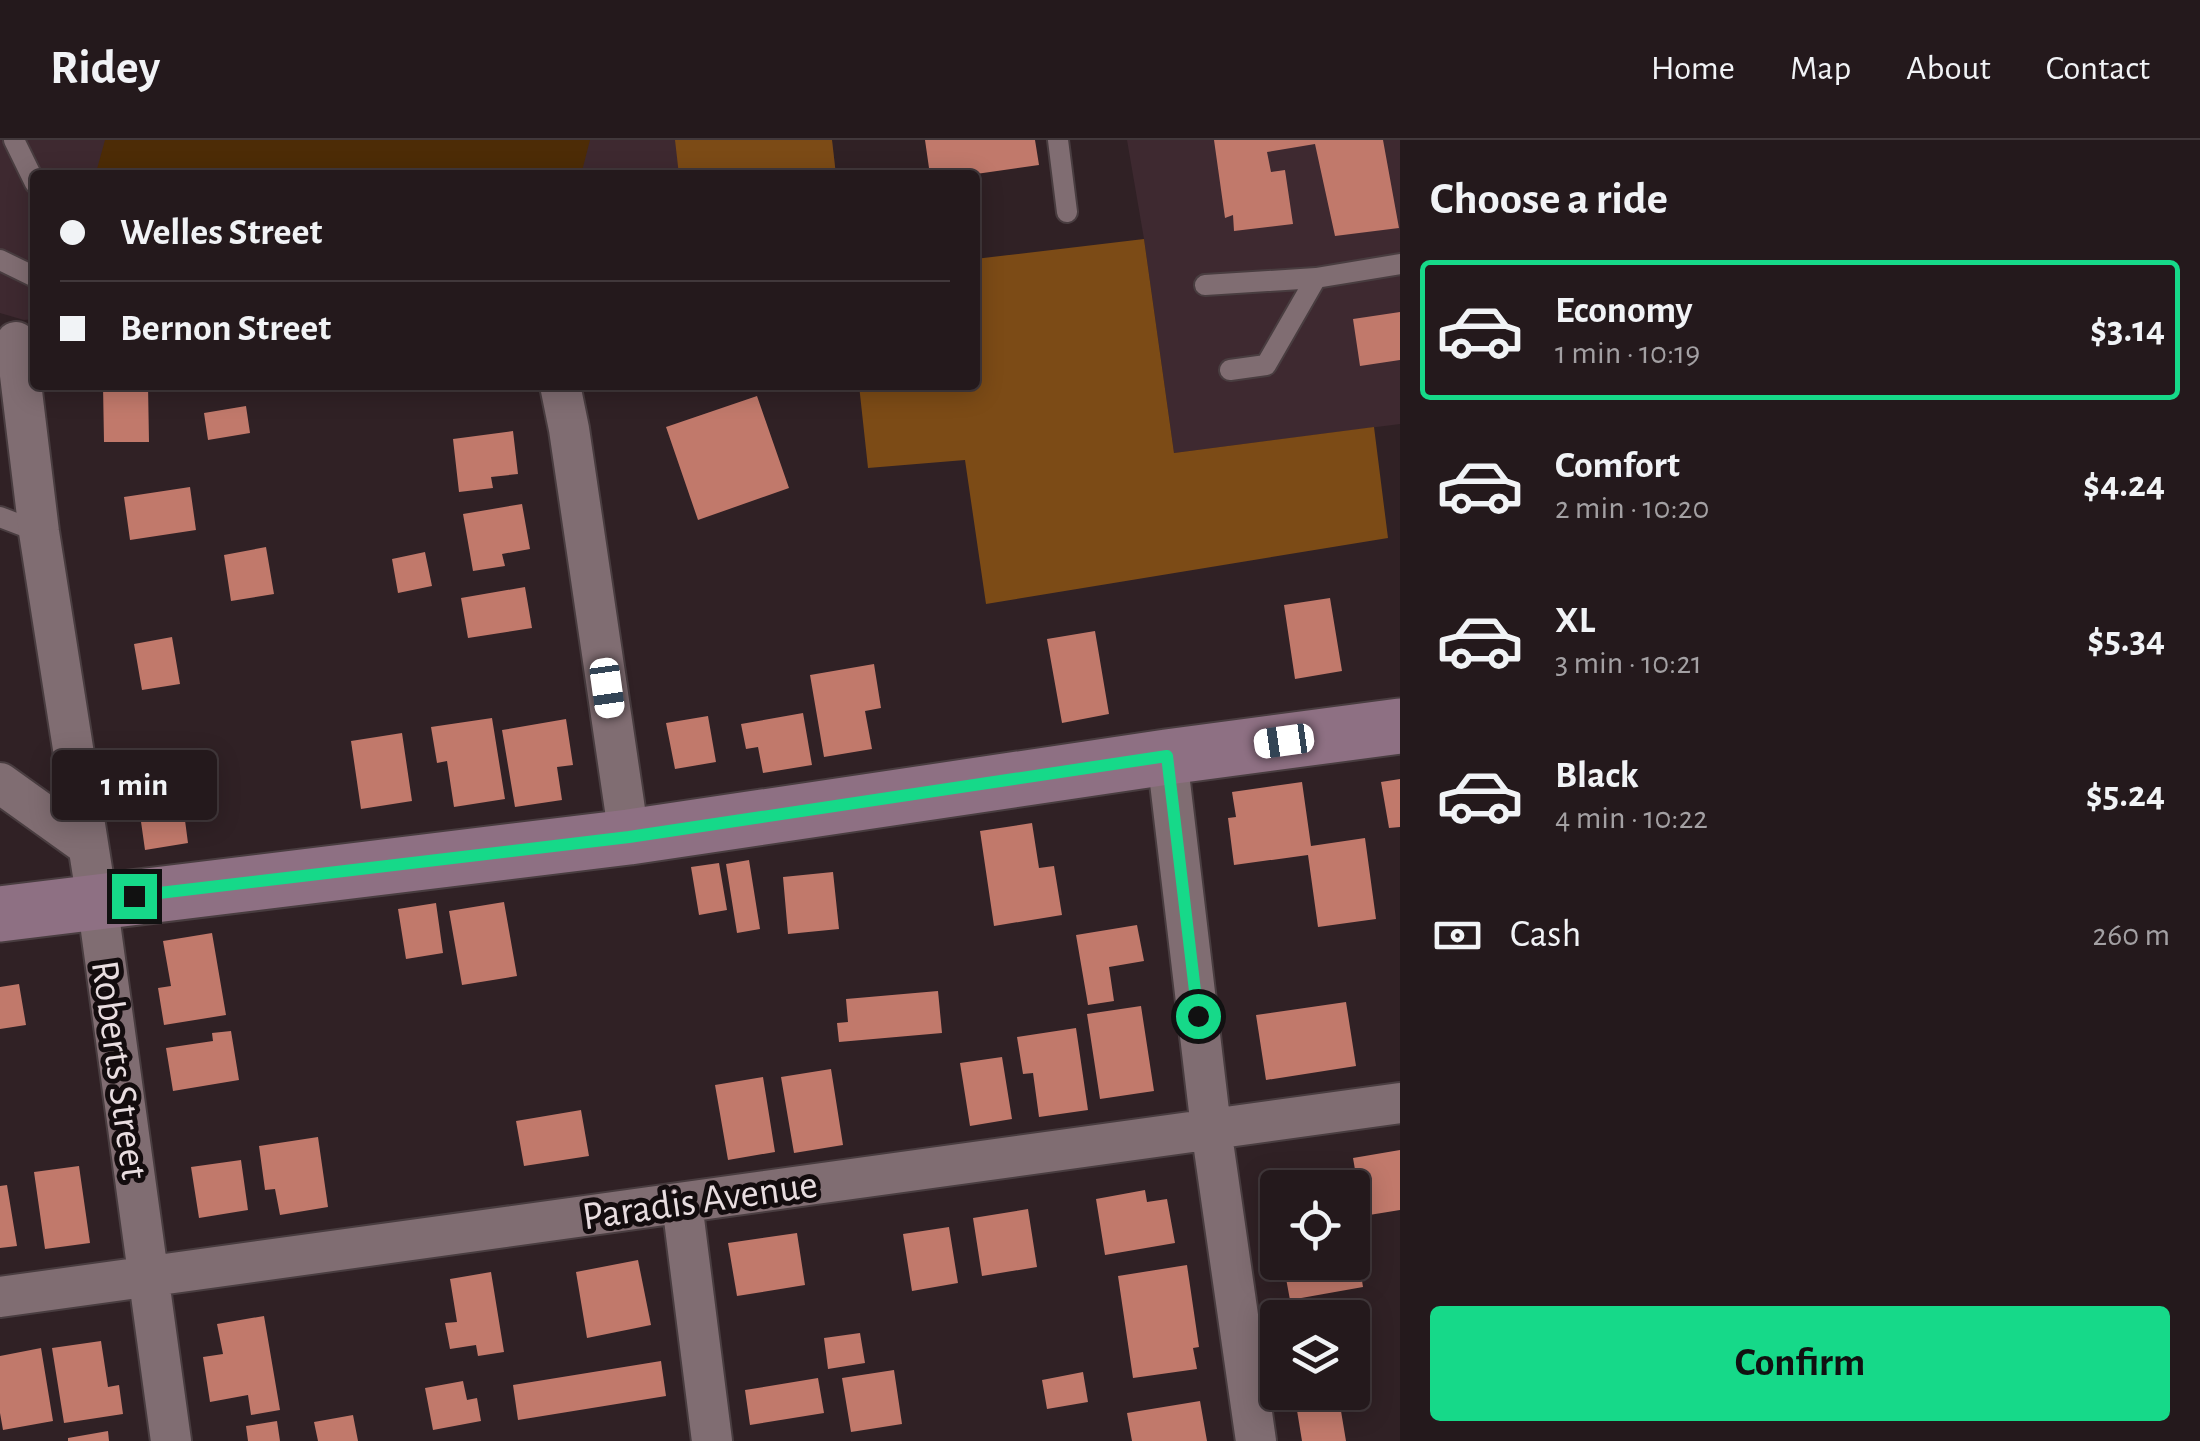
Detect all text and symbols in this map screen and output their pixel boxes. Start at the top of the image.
text: Ridey [50,45,160,93]
text: Home [1651,51,1735,86]
text: Map [1790,51,1851,86]
text: About [1906,51,1991,86]
text: Contact [2046,51,2150,86]
text: Choose a ride [1430,177,1668,222]
text: Welles Street [120,214,322,252]
icon: car [1435,285,1525,375]
text: Economy [1555,292,1693,330]
text: Bernon Street [120,310,331,348]
text: $3.14 [2090,311,2165,349]
text: 1 min · 10:19 [1555,337,1700,369]
icon: car [1435,440,1525,530]
text: Comfort [1555,447,1680,485]
text: $4.24 [2083,466,2165,504]
text: 2 min · 10:20 [1555,492,1709,524]
icon: car [1435,595,1525,685]
text: XL [1555,602,1595,640]
text: $5.34 [2087,621,2165,659]
text: 3 min · 10:21 [1555,647,1702,679]
car [588,656,626,720]
car [1252,722,1316,760]
icon: car [1435,750,1525,840]
callout: 1 min [52,751,216,821]
text: Black [1555,757,1639,795]
text: 1 min [101,769,168,801]
text: $5.24 [2086,776,2165,814]
text: 4 min · 10:22 [1555,802,1708,834]
route end [112,874,157,919]
icon: cash [1430,908,1485,963]
text: Cash [1510,916,1581,954]
text: 260 m [2093,919,2170,951]
street label: Roberts Street [84,958,154,1182]
route start [1176,994,1221,1039]
street label: Paradis Avenue [580,1165,820,1237]
map controls [1260,1170,1370,1410]
button: locate [1260,1170,1370,1280]
button: layers [1260,1300,1370,1410]
button: Confirm [1430,1306,2170,1421]

